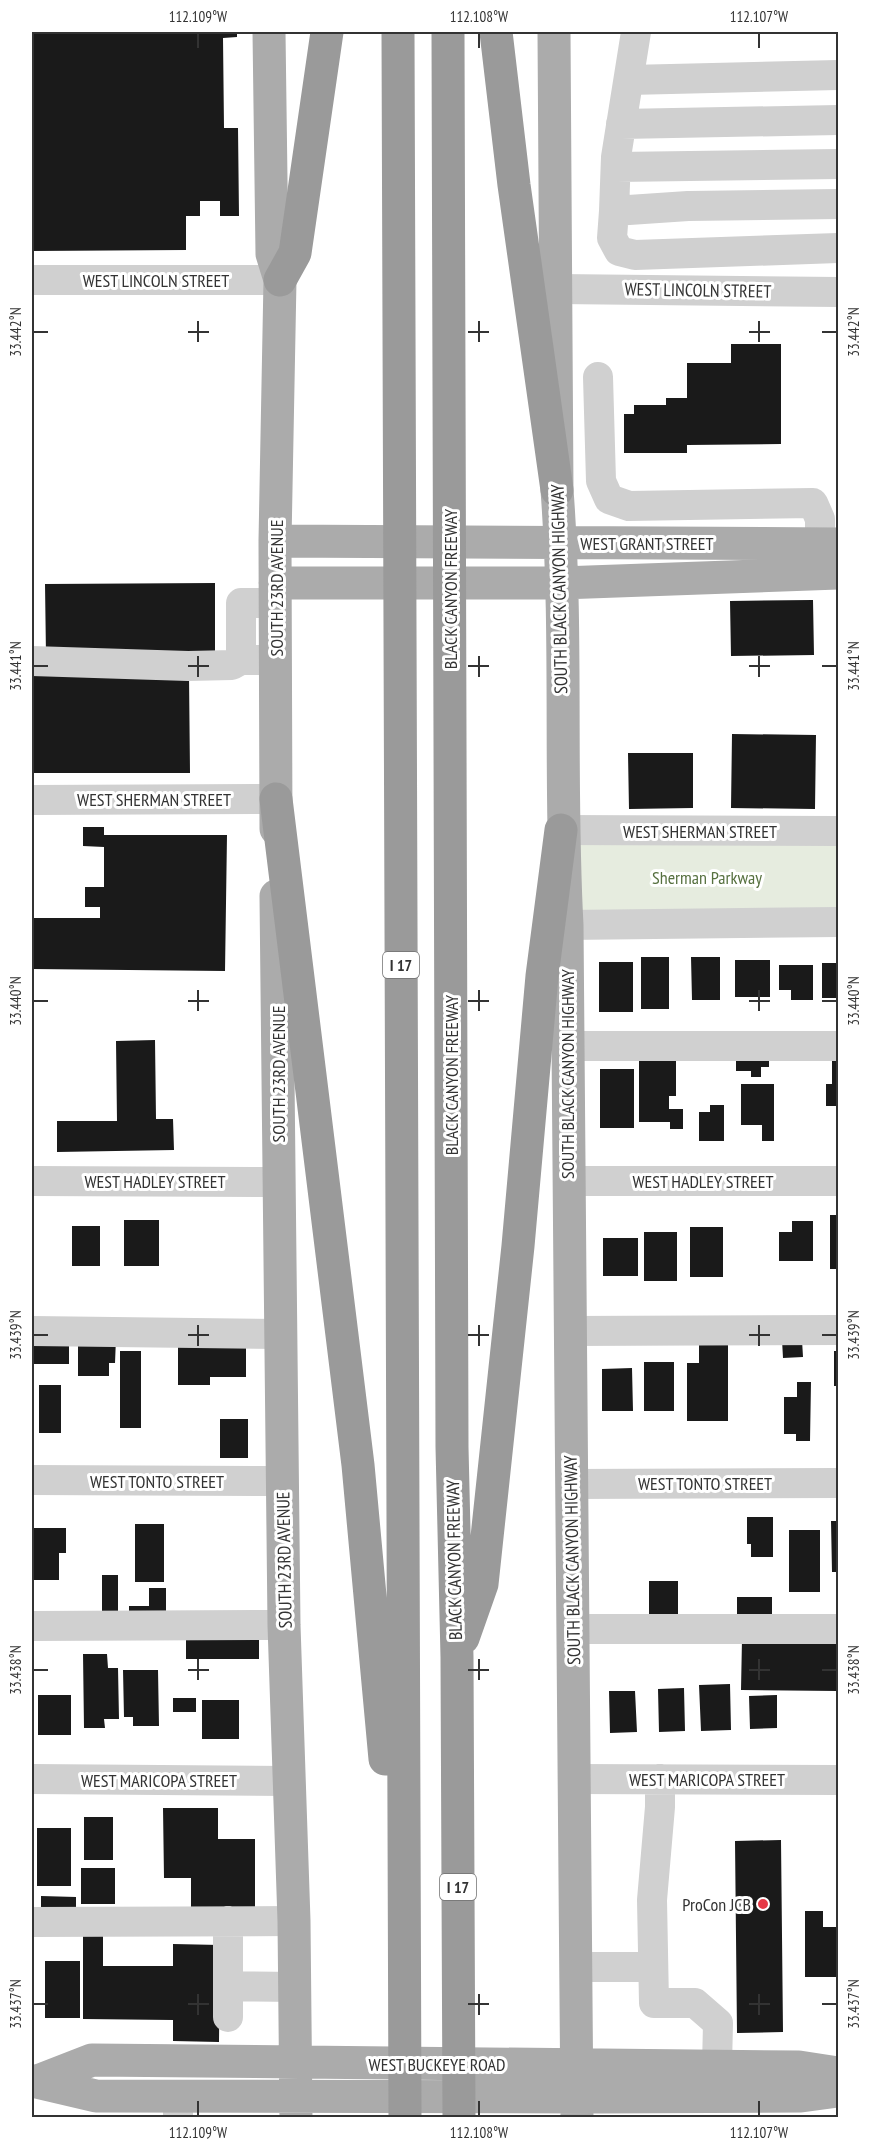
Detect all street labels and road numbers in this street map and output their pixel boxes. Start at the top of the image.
street label: WEST LINCOLN STREET [83,269,229,292]
street label: WEST LINCOLN STREET [624,277,772,303]
street label: SOUTH BLACK CANYON HIGHWAY [546,483,572,694]
street label: BLACK CANYON FREEWAY [439,508,462,669]
street label: SOUTH 23RD AVENUE [265,520,288,656]
street label: WEST GRANT STREET [580,532,714,555]
street label: WEST SHERMAN STREET [77,788,231,811]
street label: WEST SHERMAN STREET [623,820,777,843]
road number: I 17 [383,952,419,978]
street label: SOUTH BLACK CANYON HIGHWAY [556,968,579,1179]
street label: BLACK CANYON FREEWAY [440,994,463,1155]
street label: SOUTH 23RD AVENUE [267,1006,290,1142]
street label: WEST HADLEY STREET [84,1170,226,1193]
street label: WEST HADLEY STREET [632,1170,774,1193]
street label: SOUTH BLACK CANYON HIGHWAY [559,1454,585,1665]
street label: WEST TONTO STREET [90,1470,224,1493]
street label: WEST TONTO STREET [638,1472,772,1495]
street label: BLACK CANYON FREEWAY [441,1479,467,1640]
street label: SOUTH 23RD AVENUE [271,1491,297,1629]
street label: WEST MARICOPA STREET [629,1768,785,1791]
street label: WEST MARICOPA STREET [81,1769,237,1792]
road number: I 17 [440,1874,476,1900]
street label: WEST BUCKEYE ROAD [369,2053,505,2076]

